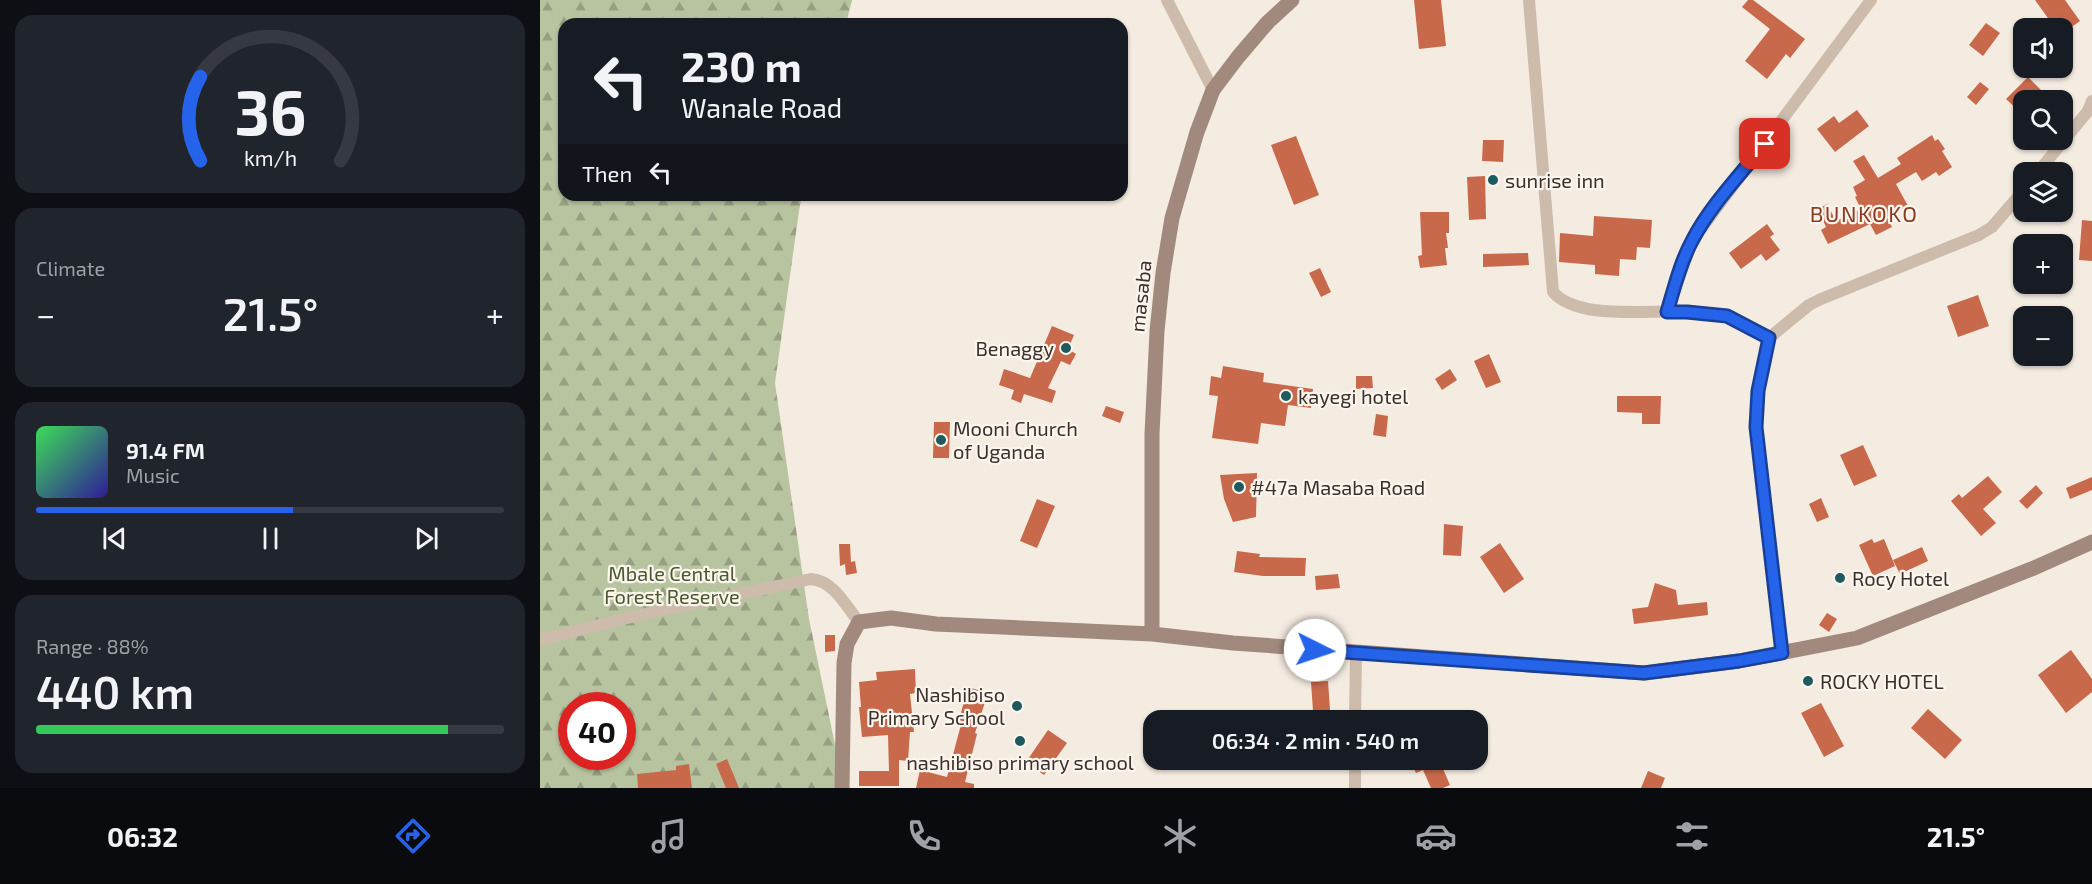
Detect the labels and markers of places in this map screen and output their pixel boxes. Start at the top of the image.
pin [1739,118,1790,169]
place label: sunrise inn [1505,168,1605,192]
marker: sunrise inn [1486,173,1500,187]
place label: Benaggy [975,336,1054,360]
marker: Benaggy [1059,341,1073,355]
place label: kayegi hotel [1298,384,1408,408]
marker: kayegi hotel [1279,389,1293,403]
place label: Mooni Church of Uganda [953,416,1078,463]
marker: Mooni Church of Uganda [934,433,948,447]
place label: #47a Masaba Road [1251,475,1425,499]
marker: #47a Masaba Road [1232,480,1246,494]
place label: Rocy Hotel [1852,566,1949,590]
marker: Rocy Hotel [1833,571,1847,585]
place label: ROCKY HOTEL [1820,669,1944,693]
marker: ROCKY HOTEL [1801,674,1815,688]
place label: Nashibiso Primary School [868,682,1005,729]
marker: Nashibiso Primary School [1010,699,1024,713]
marker: nashibiso primary school [1013,734,1027,748]
place label: nashibiso primary school [906,750,1134,774]

